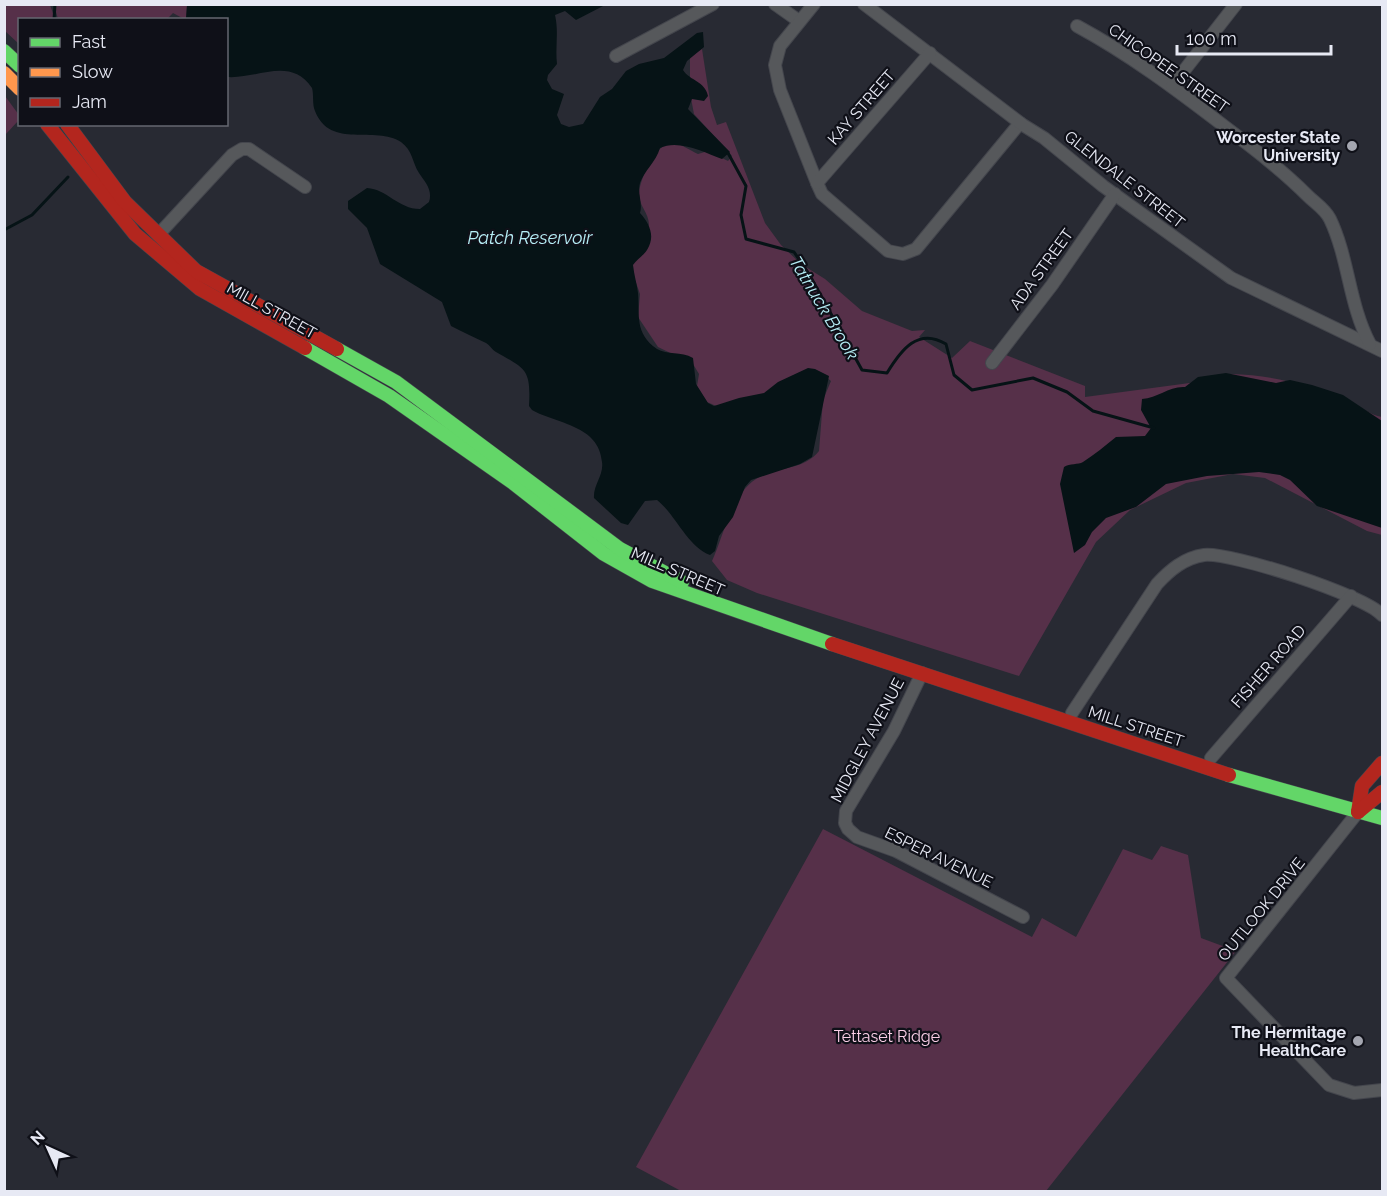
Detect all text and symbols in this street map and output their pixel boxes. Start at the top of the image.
legend [18,18,228,126]
scale bar [1177,18,1332,56]
street label: CHICOPEE STREET [1105,20,1233,117]
text: 100 m [1186,28,1237,49]
text: Fast [72,31,106,52]
text: Slow [72,61,113,82]
street label: KAY STREET [824,66,899,149]
text: Jam [72,91,107,112]
street label: GLENDALE STREET [1061,127,1189,232]
place label: Worcester State University [1216,128,1340,165]
marker: Worcester State University [1345,139,1359,153]
street label: ADA STREET [1006,225,1077,313]
water label: Patch Reservoir [468,227,593,248]
water label: Tatnuck Brook [785,252,864,364]
street label: MILL STREET [224,278,320,343]
street label: MILL STREET [628,543,727,600]
street label: FISHER ROAD [1227,621,1309,712]
street label: MIDGLEY AVENUE [827,675,908,806]
street label: MILL STREET [1086,702,1186,751]
street label: ESPER AVENUE [882,823,996,892]
street label: OUTLOOK DRIVE [1214,854,1309,965]
place label: The Hermitage HealthCare [1231,1023,1346,1060]
park label: Tettaset Ridge [834,1027,940,1046]
marker: The Hermitage HealthCare [1351,1034,1365,1048]
north arrow [18,1118,78,1178]
text: N [27,1127,49,1149]

